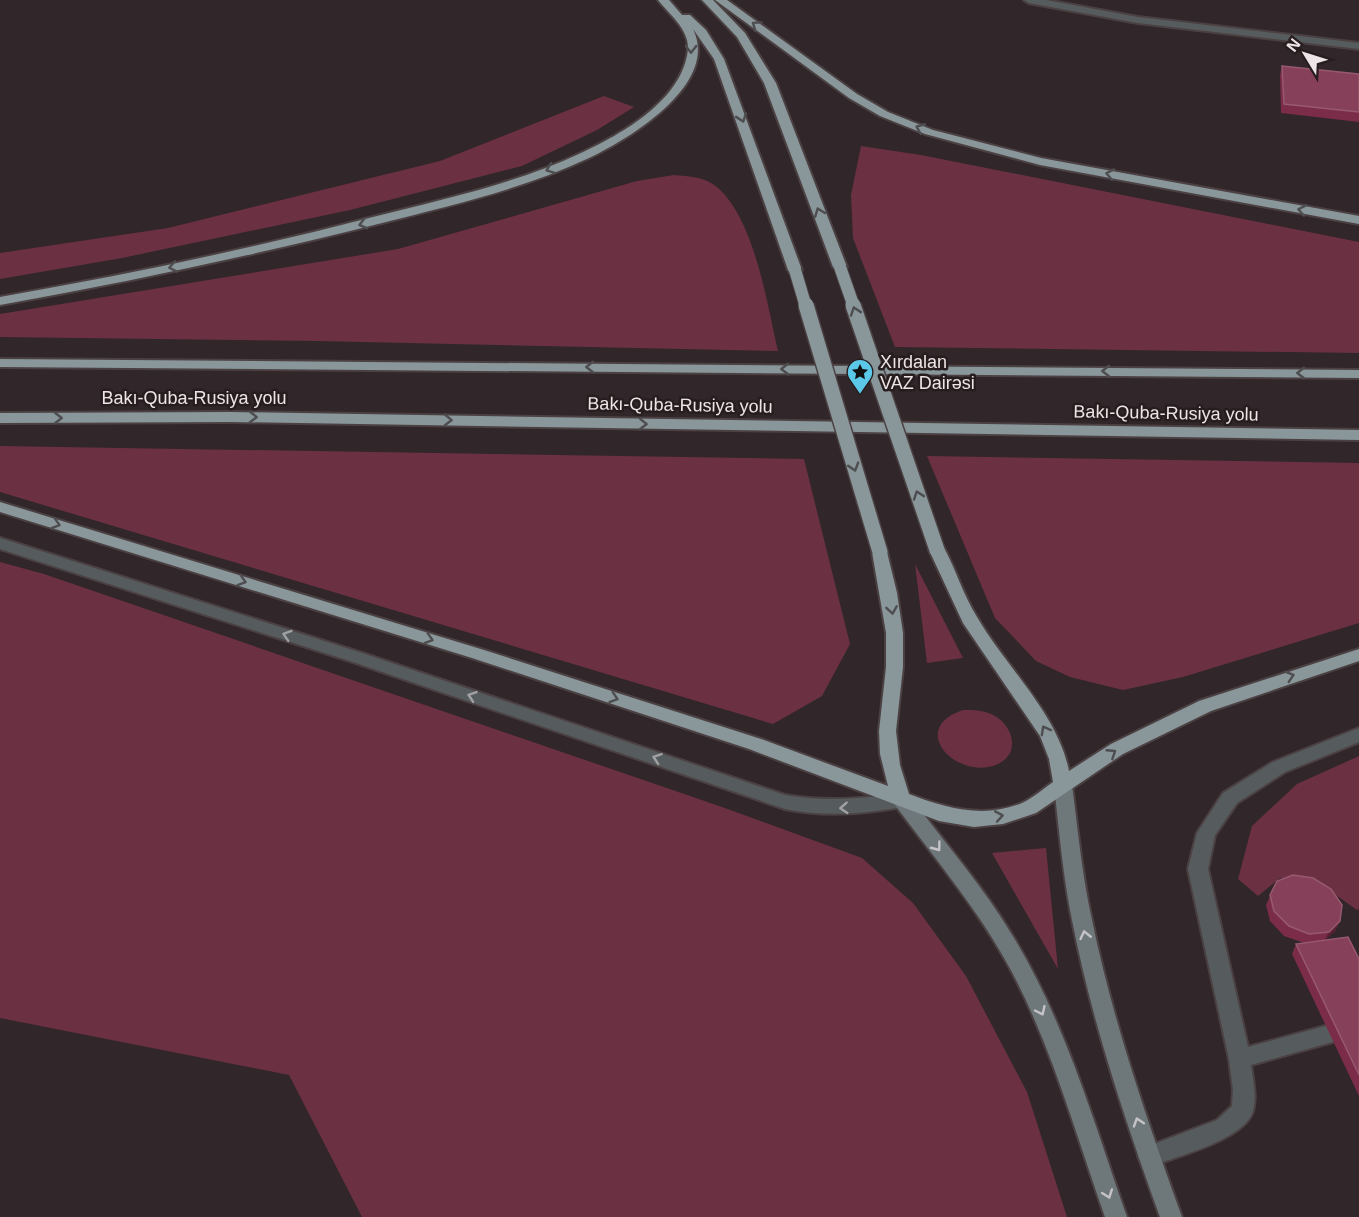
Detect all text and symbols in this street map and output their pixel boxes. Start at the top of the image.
one-way arrow [751,22,762,33]
north arrow [1275,24,1335,84]
text: N [1283,35,1304,55]
one-way arrow [685,44,697,53]
one-way arrow [734,113,747,123]
one-way arrow [916,123,927,135]
one-way arrow [546,161,556,174]
one-way arrow [1105,168,1115,181]
one-way arrow [1297,204,1307,217]
one-way arrow [814,207,826,218]
one-way arrow [359,216,369,229]
one-way arrow [168,260,178,273]
one-way arrow [849,306,862,317]
place label: Xırdalan VAZ Dairəsi [880,352,975,393]
place icon: Xırdalan VAZ Dairəsi [845,357,875,395]
one-way arrow [585,361,594,373]
one-way arrow [780,363,789,375]
one-way arrow [1101,365,1110,378]
one-way arrow [1296,367,1305,379]
street label: Bakı-Quba-Rusiya yolu [101,388,287,408]
street label: Bakı-Quba-Rusiya yolu [587,393,773,417]
street label: Bakı-Quba-Rusiya yolu [1073,401,1259,425]
one-way arrow [249,411,258,423]
one-way arrow [54,412,63,424]
one-way arrow [444,414,453,427]
one-way arrow [639,417,648,430]
one-way arrow [847,461,859,472]
one-way arrow [913,490,926,501]
one-way arrow [50,517,61,529]
one-way arrow [236,574,247,586]
one-way arrow [885,605,897,614]
one-way arrow [282,629,293,642]
one-way arrow [423,632,434,644]
one-way arrow [1284,671,1295,684]
one-way arrow [467,691,478,703]
one-way arrow [608,691,619,704]
one-way arrow [1041,726,1052,736]
one-way arrow [1105,749,1116,760]
one-way arrow [652,753,663,766]
one-way arrow [839,802,848,815]
one-way arrow [995,810,1004,822]
one-way arrow [930,840,941,851]
one-way arrow [1079,930,1092,940]
one-way arrow [1034,1004,1046,1015]
one-way arrow [1133,1117,1145,1128]
one-way arrow [1101,1188,1114,1199]

